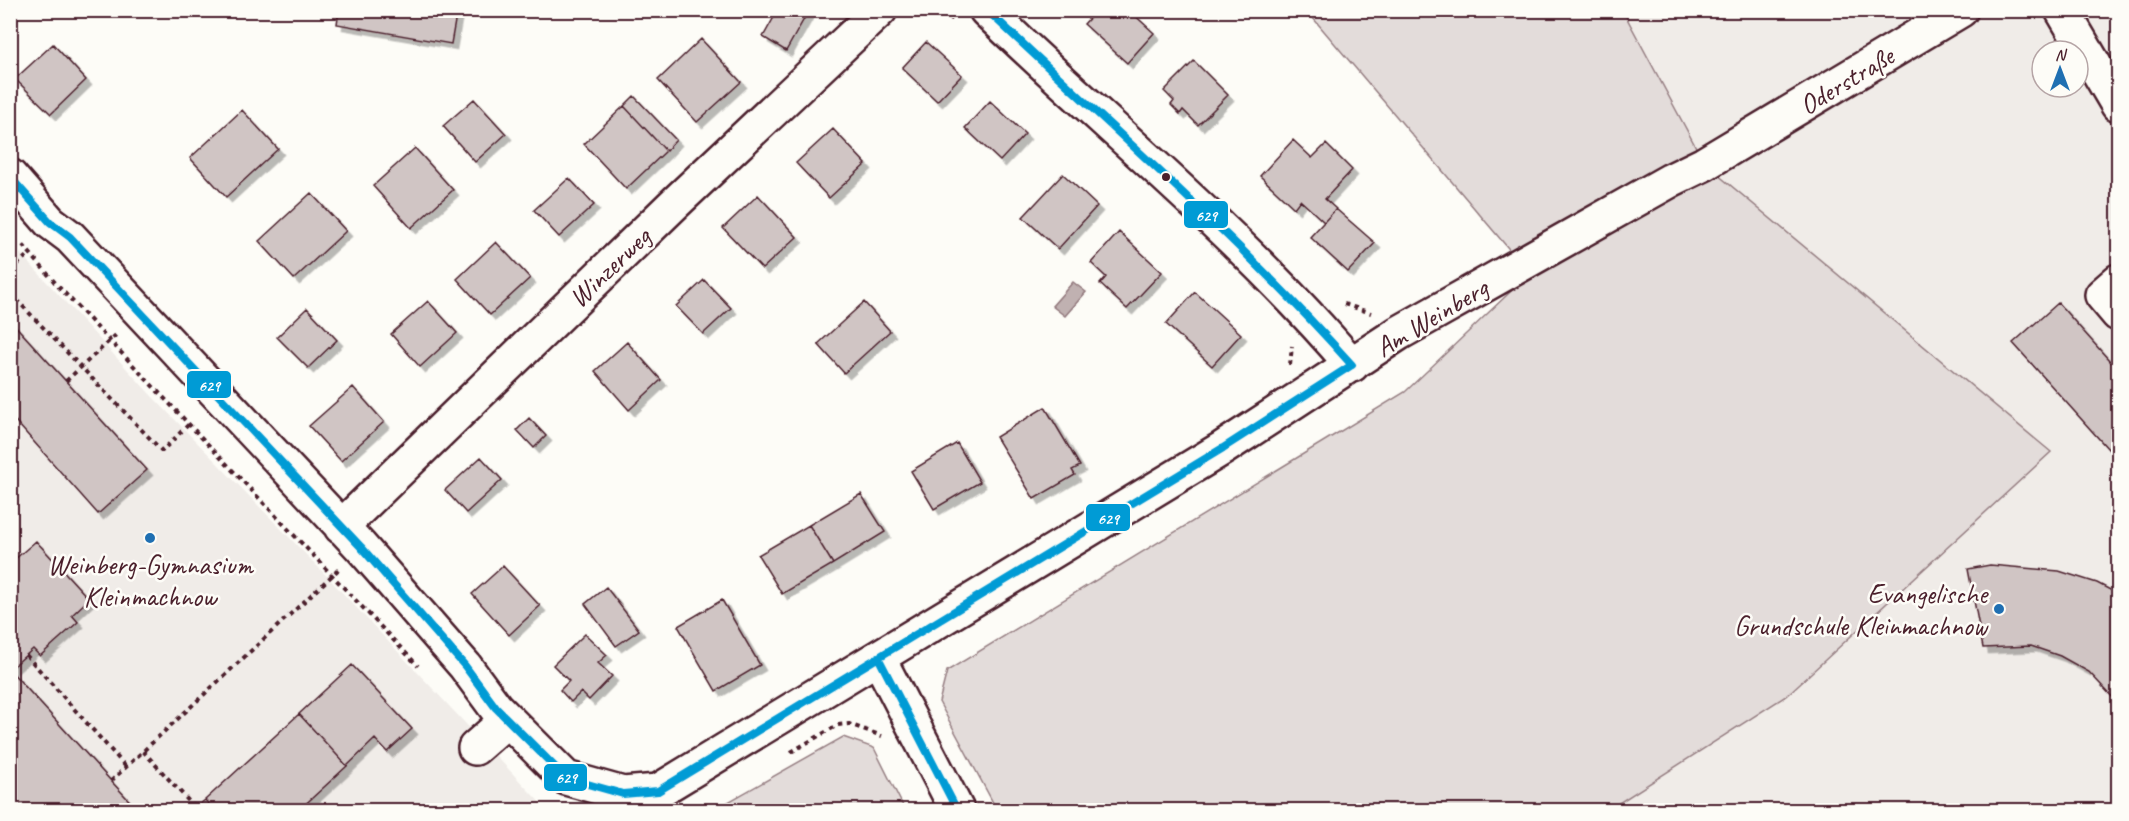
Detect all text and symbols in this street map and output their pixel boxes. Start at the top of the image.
street label: Oderstraße [1792,38,1902,122]
north arrow [2030,39,2090,99]
text: N [2055,45,2068,65]
unlabelled marker [1160,171,1172,183]
line badge: 629 [1183,200,1229,229]
text: 629 [1195,206,1219,226]
street label: Winzerweg [561,218,659,315]
street label: Am Weinberg [1369,269,1496,365]
line badge: 629 [186,370,232,399]
text: 629 [198,376,222,396]
line badge: 629 [1085,503,1131,532]
text: 629 [1097,509,1121,529]
marker: Weinberg-Gymnasium Kleinmachnow [143,531,157,545]
place label: Weinberg-Gymnasium Kleinmachnow [47,547,254,614]
place label: Evangelische Grundschule Kleinmachnow [1734,576,1990,643]
marker: Evangelische Grundschule Kleinmachnow [1992,602,2006,616]
line badge: 629 [543,763,588,792]
text: 629 [555,768,579,788]

